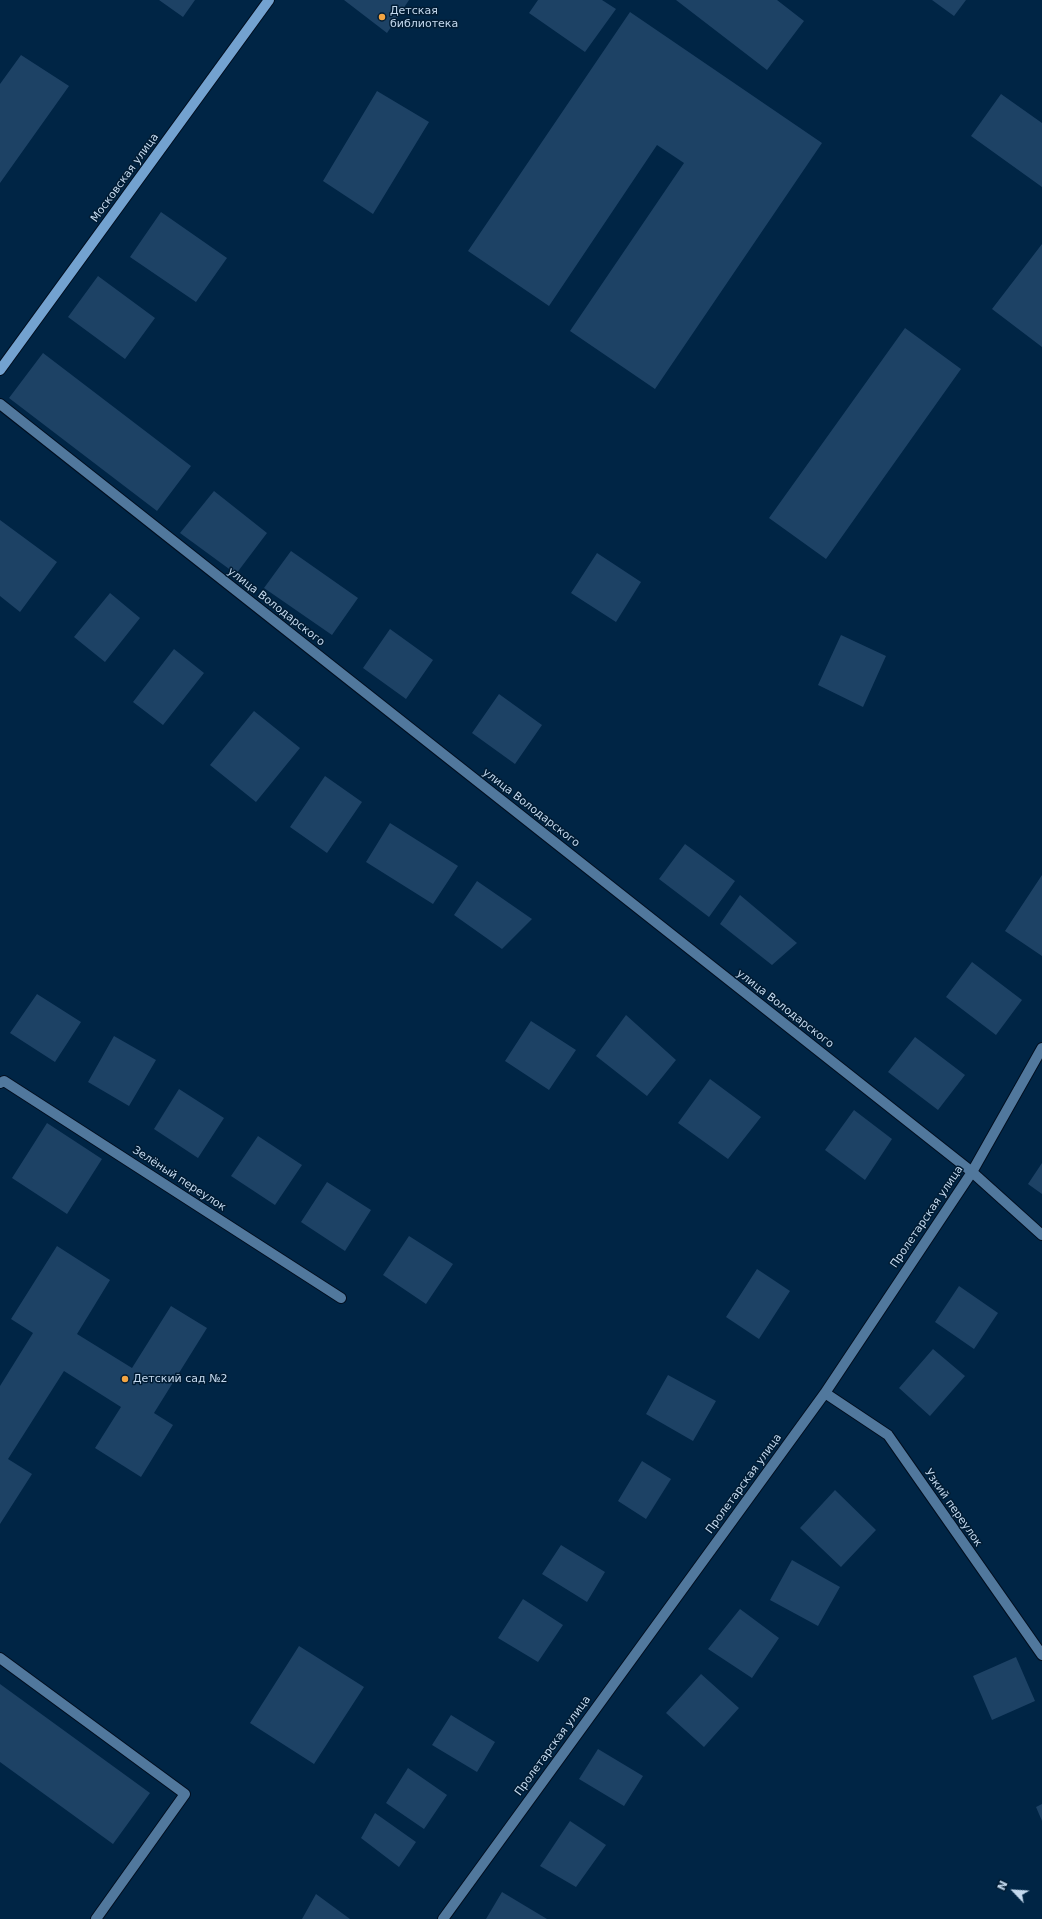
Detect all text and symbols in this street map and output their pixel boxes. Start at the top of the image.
place label: Детская библиотека [390,4,458,30]
marker: Детская библиотека [377,12,387,22]
street label: Московская улица [88,131,162,225]
street label: улица Володарского [225,565,327,649]
street label: улица Володарского [480,766,582,850]
street label: улица Володарского [734,967,836,1051]
street label: Зелёный переулок [130,1144,228,1214]
street label: Пролетарская улица [888,1163,966,1271]
place label: Детский сад №2 [133,1372,228,1386]
marker: Детский сад №2 [120,1374,130,1384]
street label: Пролетарская улица [703,1431,785,1537]
street label: Узкий переулок [921,1467,985,1549]
street label: Пролетарская улица [512,1693,594,1799]
north arrow [994,1871,1034,1911]
text: N [995,1879,1011,1893]

